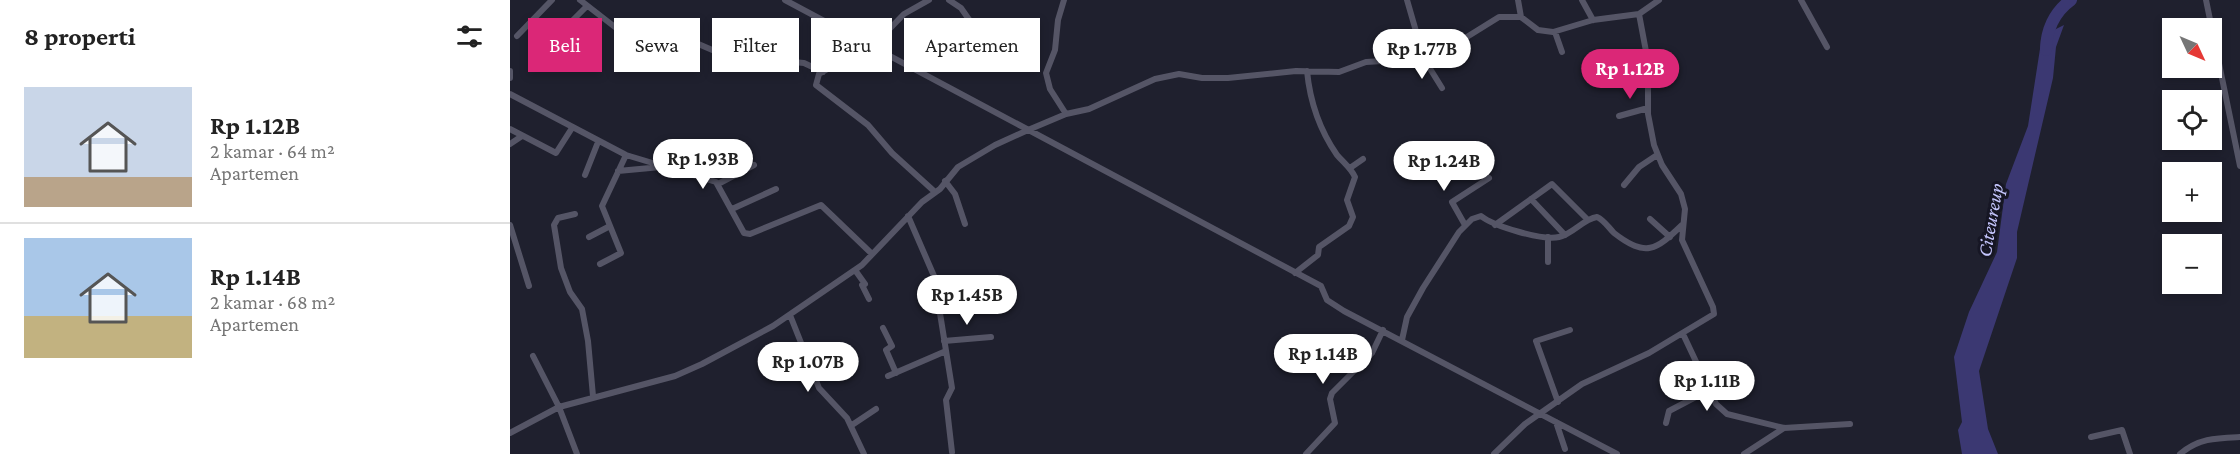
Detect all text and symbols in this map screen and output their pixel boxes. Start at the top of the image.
chip: Beli [528,18,602,72]
chip: Sewa [614,18,700,72]
chip: Filter [712,18,799,72]
chip: Baru [811,18,892,72]
chip: Apartemen [904,18,1040,72]
north arrow [2162,18,2222,78]
map controls [2162,18,2222,294]
icon: filters [453,20,486,53]
text: 8 properti [24,22,135,51]
pin: Rp 1.77B [1360,29,1484,80]
text: Rp 1.77B [1387,37,1457,59]
pin: Rp 1.12B [1568,49,1692,100]
text: Rp 1.12B [1595,57,1665,79]
button: locate [2162,90,2222,150]
icon: home [72,111,144,183]
text: Rp 1.12B [210,111,300,140]
pin: Rp 1.93B [641,139,765,190]
text: 2 kamar · 64 m² [210,140,335,162]
pin: Rp 1.24B [1382,141,1506,192]
text: Rp 1.93B [667,147,739,169]
text: Rp 1.24B [1408,149,1480,171]
text: Apartemen [210,162,299,184]
button: + [2162,162,2222,222]
water label: Citeureup [1973,181,2008,259]
button: − [2162,234,2222,294]
icon: home [72,262,144,334]
text: Rp 1.14B [210,262,301,291]
pin: Rp 1.45B [905,275,1029,326]
text: Rp 1.45B [931,283,1003,305]
text: 2 kamar · 68 m² [210,291,335,313]
text: Apartemen [210,313,299,335]
pin: Rp 1.14B [1261,334,1385,385]
pin: Rp 1.07B [746,342,870,393]
text: Rp 1.14B [1288,342,1358,364]
text: Rp 1.07B [772,350,844,372]
pin: Rp 1.11B [1645,361,1769,412]
text: Rp 1.11B [1674,369,1740,391]

